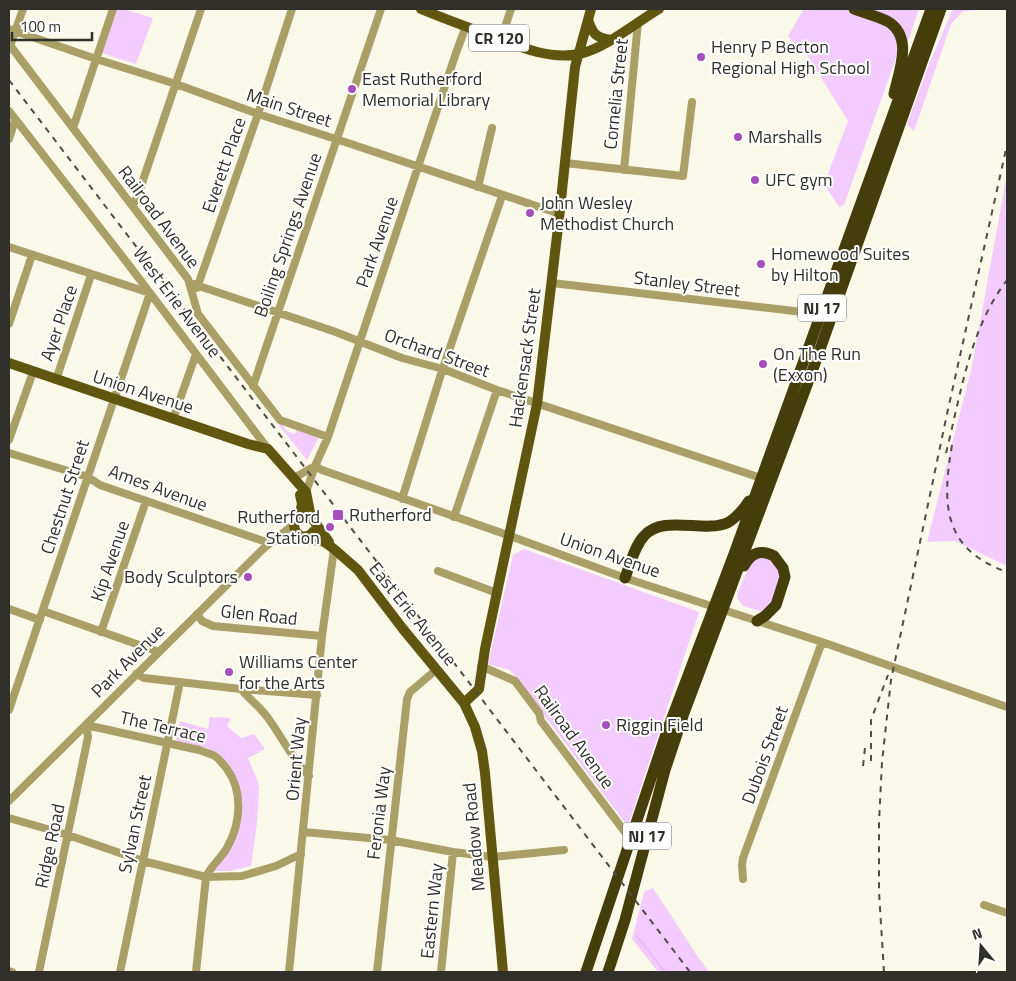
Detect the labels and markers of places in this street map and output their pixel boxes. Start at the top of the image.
place label: Henry P Becton Regional High School [711,33,870,81]
marker: Henry P Becton Regional High School [695,51,707,63]
place label: East Rutherford Memorial Library [362,65,490,113]
marker: East Rutherford Memorial Library [346,83,358,95]
place label: Marshalls [748,123,822,150]
marker: Marshalls [732,131,744,143]
place label: UFC gym [765,166,833,193]
marker: UFC gym [749,174,761,186]
place label: John Wesley Methodist Church [540,189,674,237]
marker: John Wesley Methodist Church [524,207,536,219]
place label: Homewood Suites by Hilton [771,240,910,288]
marker: Homewood Suites by Hilton [755,258,767,270]
place label: On The Run (Exxon) [773,340,861,388]
marker: On The Run (Exxon) [757,358,769,370]
place label: Rutherford [349,501,432,528]
place label: Rutherford Station [237,503,320,551]
marker: Rutherford [331,508,345,522]
marker: Rutherford Station [324,521,336,533]
place label: Body Sculptors [124,563,238,590]
marker: Body Sculptors [242,571,254,583]
place label: Williams Center for the Arts [239,648,358,696]
marker: Williams Center for the Arts [223,666,235,678]
place label: Riggin Field [616,711,703,738]
marker: Riggin Field [600,719,612,731]

